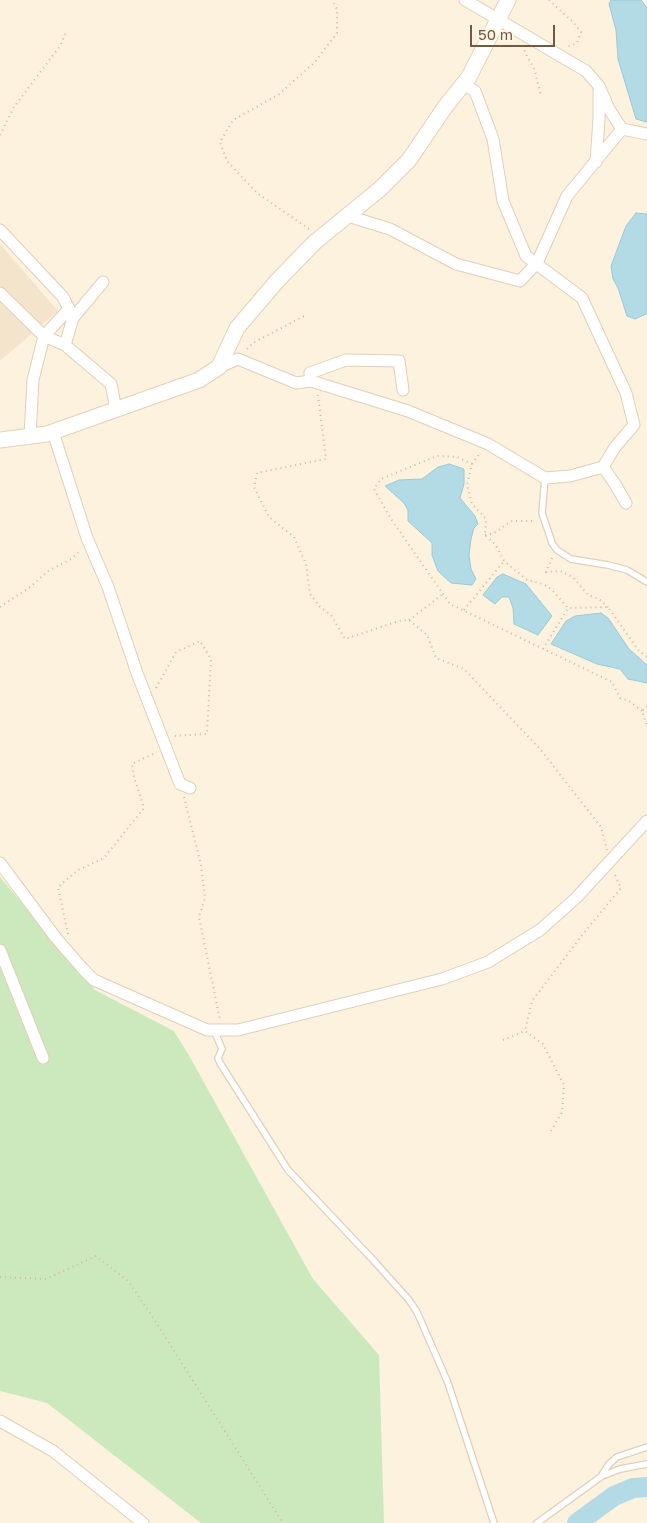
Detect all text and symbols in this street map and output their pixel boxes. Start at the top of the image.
scale bar [472,15,557,47]
text: 50 m [478,25,513,43]

